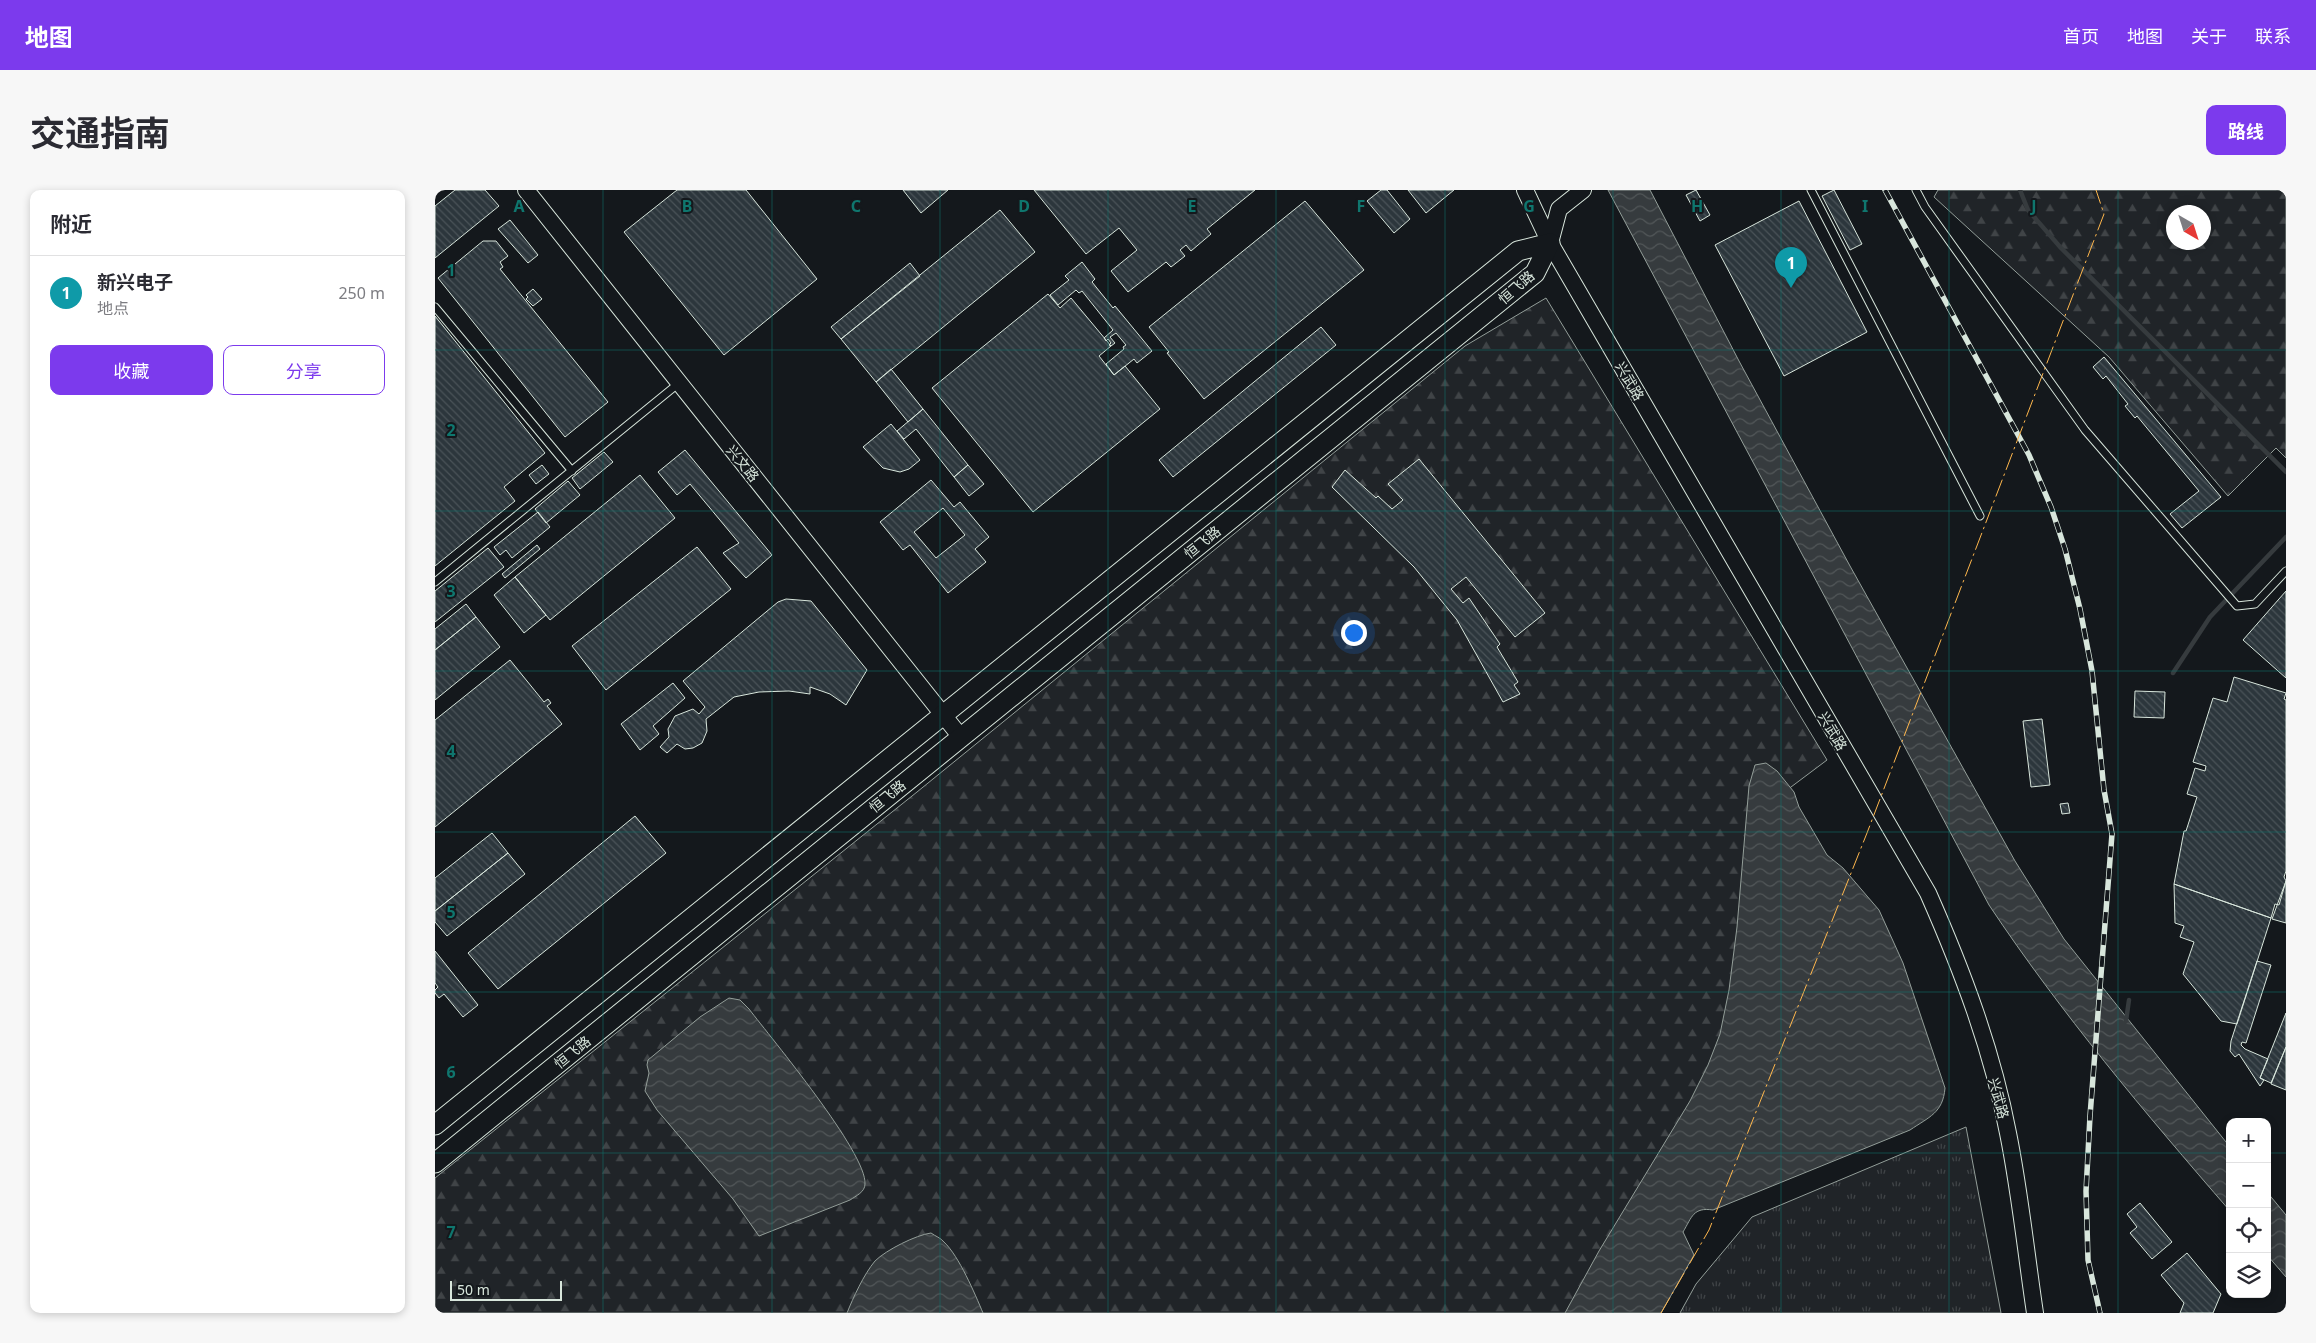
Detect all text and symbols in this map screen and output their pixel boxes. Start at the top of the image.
text: 地图 [25,20,73,53]
text: 首页 [2063,24,2099,48]
text: 地图 [2127,24,2163,48]
text: 关于 [2191,24,2227,48]
text: 联系 [2255,24,2291,48]
button: 路线 [2206,105,2286,155]
text: 交通指南 [30,109,170,156]
text: A [513,195,525,217]
text: B [682,195,692,217]
text: C [851,195,861,217]
text: D [1018,195,1030,217]
text: E [1188,195,1197,217]
text: F [1357,195,1365,217]
text: G [1523,195,1535,217]
text: H [1691,195,1703,217]
text: I [1862,195,1868,217]
text: J [2029,195,2037,217]
north arrow [2166,205,2211,250]
text: 附近 [50,210,92,238]
pin: 1 [1775,247,1807,288]
text: 1 [446,259,456,281]
street label: 恒飞路 [1494,266,1538,308]
text: 新兴电子 [97,269,173,295]
text: 1 [61,282,71,304]
text: 250 m [338,282,385,304]
text: 地点 [97,297,129,319]
button: 收藏 [50,345,213,395]
button: 分享 [223,345,385,395]
street label: 兴武路 [1611,358,1649,404]
text: 2 [446,419,456,441]
street label: 兴文路 [722,441,764,485]
street label: 恒飞路 [1180,521,1224,563]
text: 3 [446,580,456,602]
your location [1341,620,1367,646]
street label: 兴武路 [1814,708,1852,754]
text: 4 [446,740,456,762]
street label: 恒飞路 [865,775,909,817]
text: 5 [446,901,456,923]
street label: 恒飞路 [550,1031,594,1073]
text: 6 [446,1061,456,1083]
street label: 兴武路 [1984,1075,2014,1121]
map controls [2226,1118,2271,1298]
button: + [2226,1118,2271,1163]
button: − [2226,1163,2271,1208]
button: locate [2226,1208,2271,1253]
text: 7 [446,1221,456,1243]
button: layers [2226,1253,2271,1298]
scale bar [450,1278,563,1301]
text: 50 m [457,1280,490,1299]

